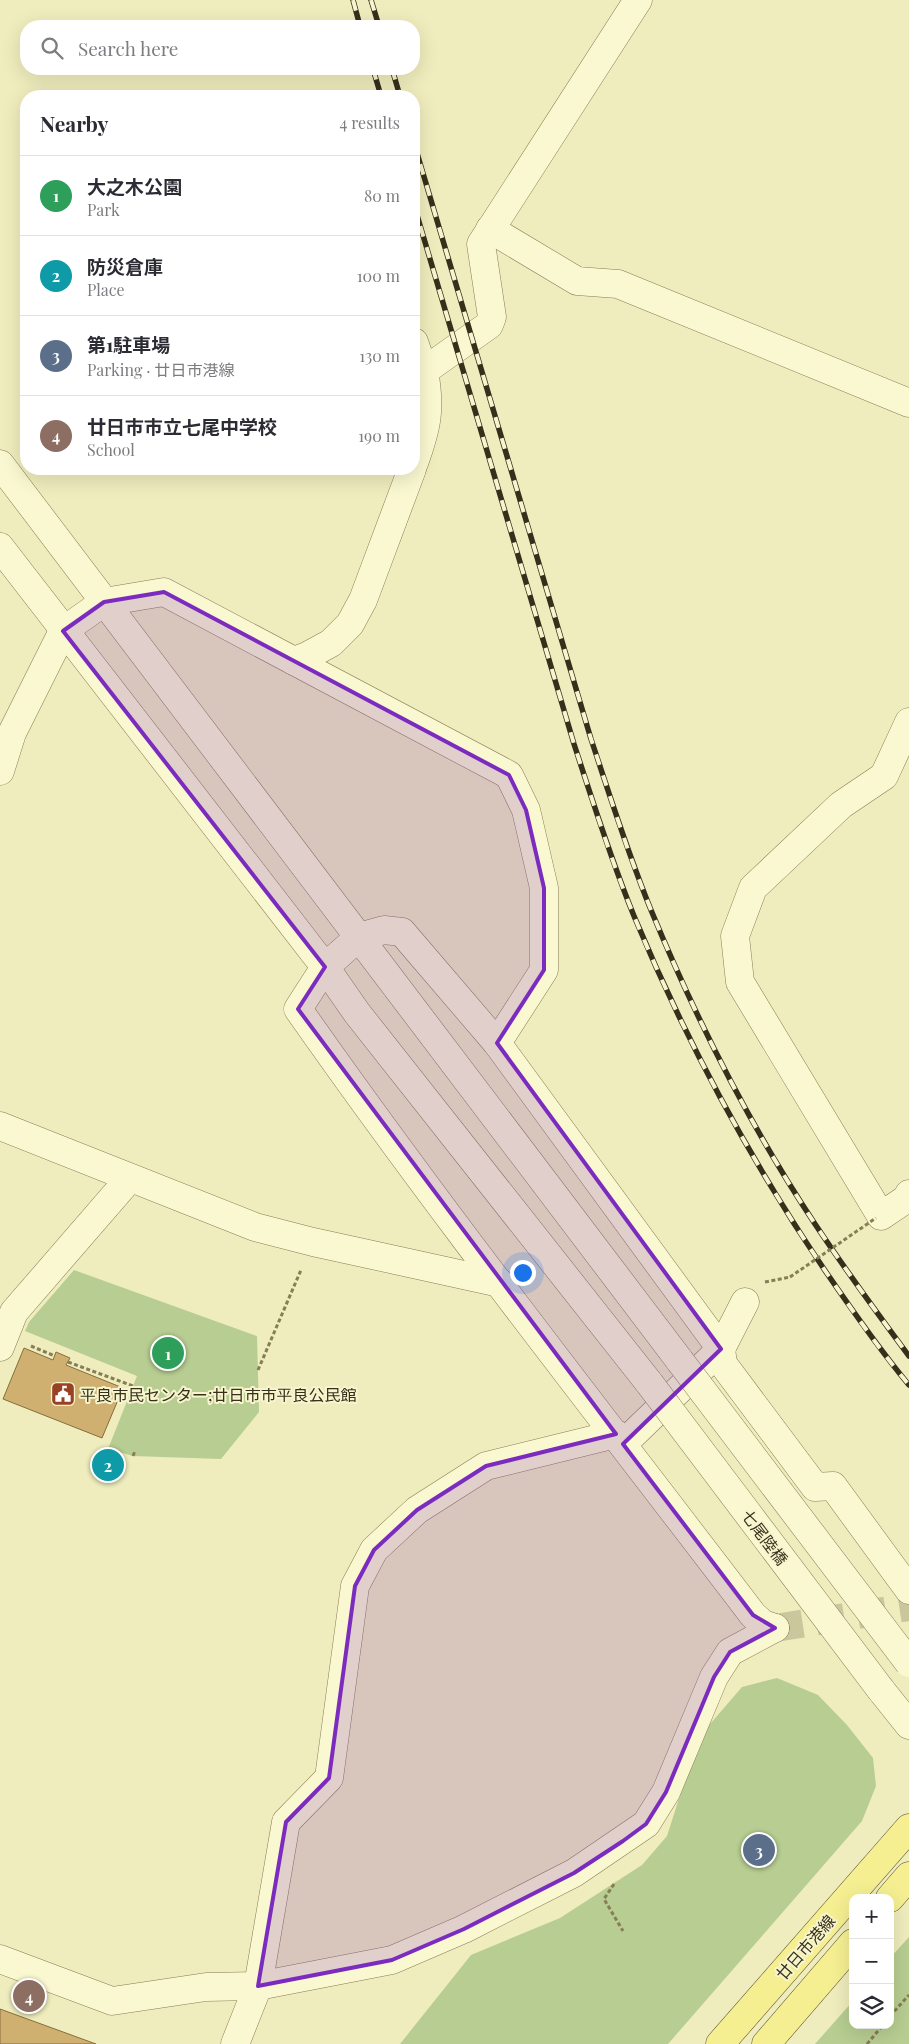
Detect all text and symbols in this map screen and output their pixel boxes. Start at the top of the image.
search box [20,20,420,75]
icon: search [38,34,66,62]
text: Search here [78,35,178,61]
text: Nearby [40,109,109,137]
text: 4 results [339,112,400,133]
text: 大之木公園 [87,173,182,199]
text: 1 [53,185,59,206]
text: 80 m [364,185,400,206]
text: Park [87,199,120,220]
text: 防災倉庫 [87,253,163,279]
text: 2 [52,265,60,286]
text: 100 m [357,265,400,286]
text: Place [87,279,125,300]
text: 第1駐車場 [87,331,170,357]
text: 3 [52,345,60,366]
text: 130 m [359,345,400,366]
text: Parking · 廿日市港線 [87,359,235,380]
text: 廿日市市立七尾中学校 [87,413,277,439]
text: 4 [52,425,60,446]
text: 190 m [358,425,400,446]
text: School [87,439,135,460]
your location [510,1260,536,1286]
pin: 1 [152,1334,184,1372]
public building icon: 平良市民センター;廿日市市平良公民館 [50,1381,76,1407]
place label: 平良市民センター;廿日市市平良公民館 [80,1384,357,1405]
pin: 2 [92,1446,124,1484]
street label: 七尾陸橋 [737,1505,793,1569]
pin: 3 [743,1831,775,1869]
map controls [849,1894,894,2029]
button: + [849,1894,894,1939]
street label: 廿日市港線 [771,1910,839,1984]
button: − [849,1939,894,1984]
pin: 4 [13,1977,45,2015]
button: layers [849,1984,894,2029]

